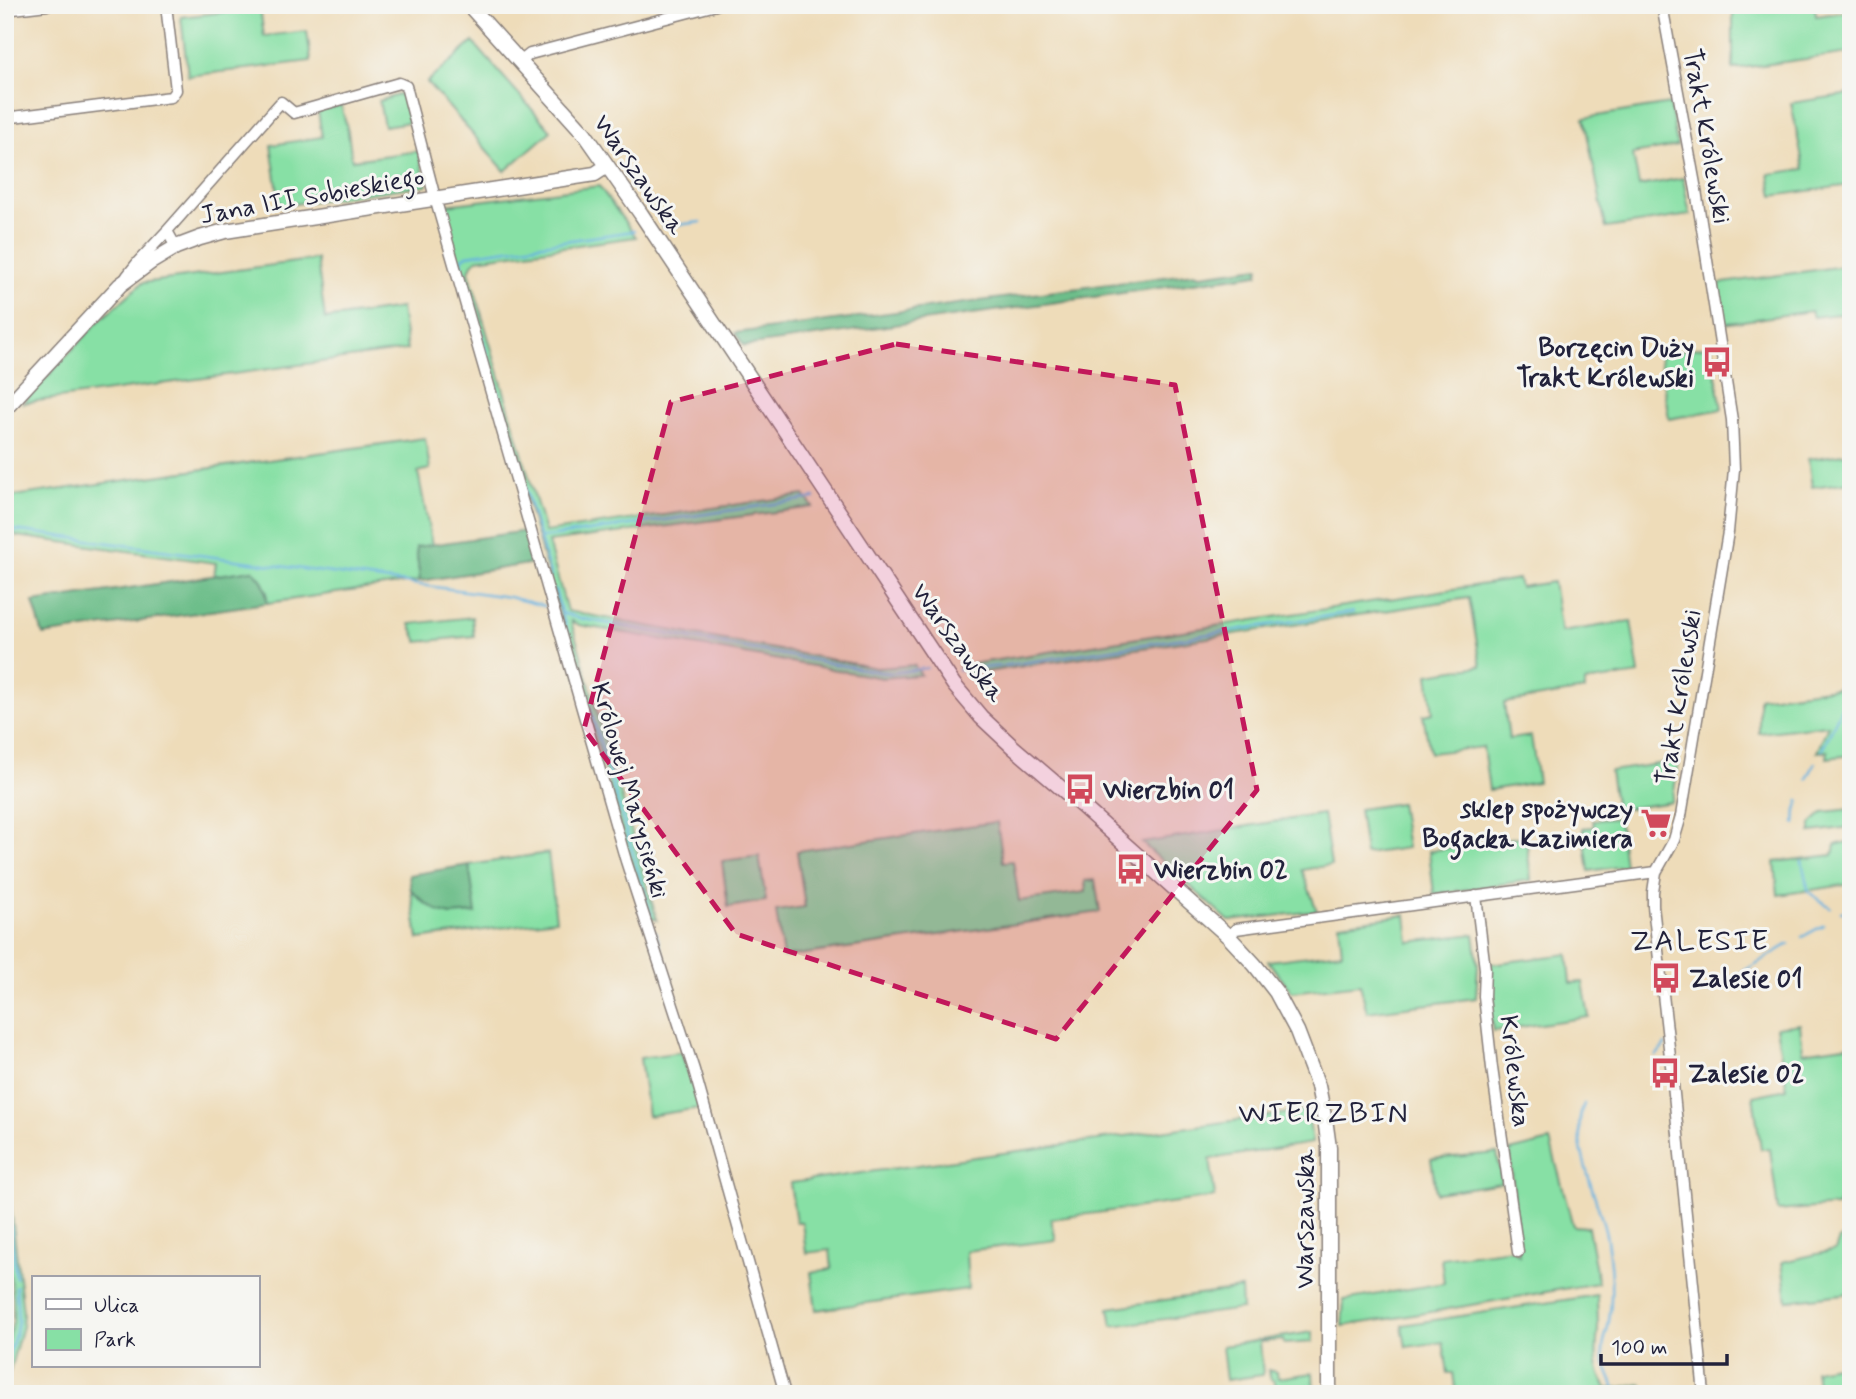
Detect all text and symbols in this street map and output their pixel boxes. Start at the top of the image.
street label: Trakt Królewski [1674,46,1738,227]
street label: Warszawska [584,108,693,242]
street label: Jana III Sobieskiego [198,161,428,236]
place label: Borzęcin Duży Trakt Królewski [1517,332,1694,396]
bus stop icon: Borzęcin Duży Trakt Królewski [1700,345,1734,379]
street label: Warszawska [903,577,1012,710]
street label: Trakt Królewski [1649,607,1711,788]
street label: Królowej Marysieńki [582,679,676,902]
bus stop icon: Wierzbin 01 [1063,772,1097,806]
place label: Wierzbin 01 [1102,774,1234,808]
place label: sklep spożywczy Bogacka Kazimiera [1422,793,1633,860]
supermarket icon: sklep spożywczy Bogacka Kazimiera [1639,806,1673,840]
bus stop icon: Wierzbin 02 [1114,852,1148,886]
place label: Wierzbin 02 [1153,854,1288,888]
district label: ZALESIE [1630,922,1770,961]
bus stop icon: Zalesie 01 [1649,961,1683,995]
place label: Zalesie 01 [1689,963,1803,997]
street label: Królewska [1490,1013,1538,1129]
bus stop icon: Zalesie 02 [1648,1056,1682,1090]
place label: Zalesie 02 [1688,1058,1804,1092]
district label: WIERZBIN [1238,1094,1410,1133]
street label: Warszawska [1289,1149,1323,1289]
legend [32,1276,259,1368]
text: Ulica [94,1292,139,1320]
scale bar [1601,1322,1727,1366]
text: Park [94,1326,136,1354]
text: 100 m [1611,1334,1667,1362]

